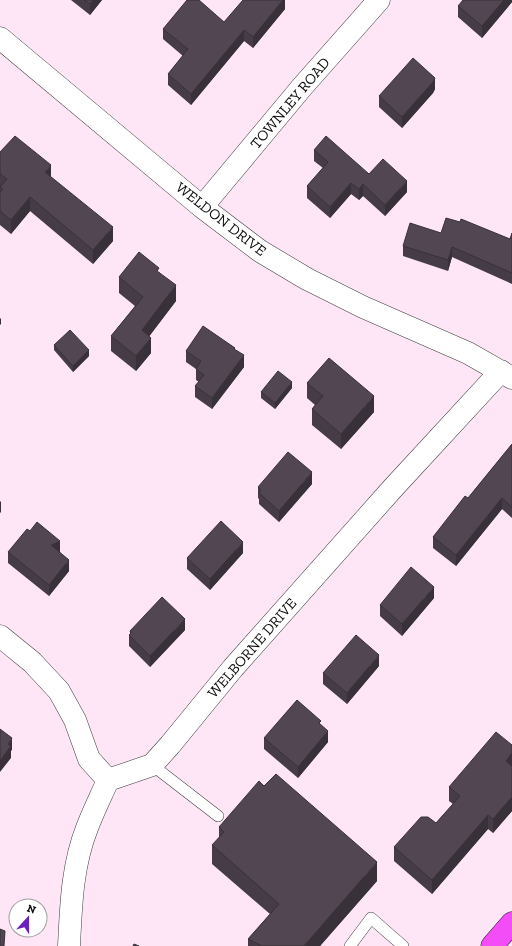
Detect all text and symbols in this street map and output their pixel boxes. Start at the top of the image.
street label: TOWNLEY ROAD [246,54,334,152]
street label: WELDON DRIVE [172,178,270,260]
street label: WELBORNE DRIVE [204,594,300,702]
north arrow [8,898,48,938]
text: N [25,902,38,917]

